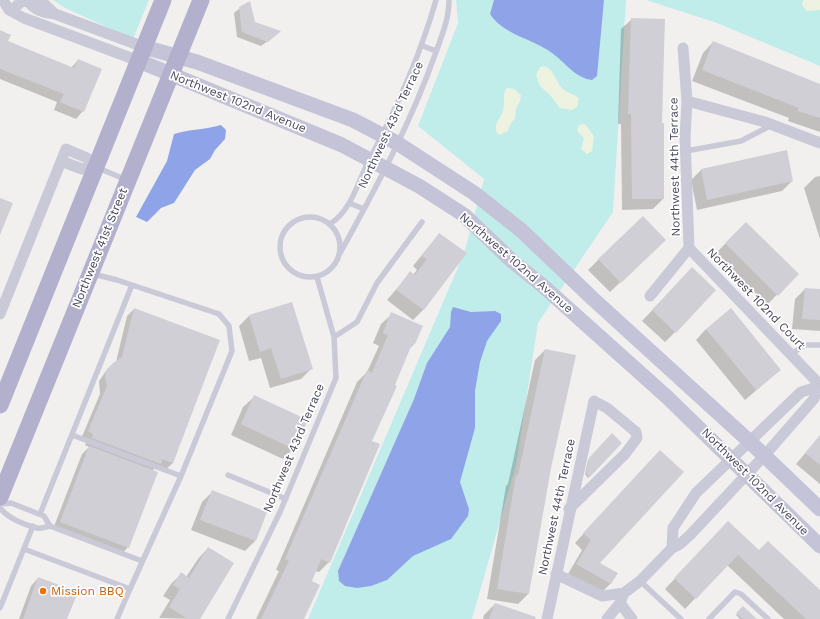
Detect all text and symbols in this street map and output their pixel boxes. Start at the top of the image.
street label: Northwest 43rd Terrace [355,59,427,191]
street label: Northwest 102nd Avenue [168,68,308,136]
street label: Northwest 44th Terrace [667,97,683,237]
street label: Northwest 41st Street [69,186,131,310]
street label: Northwest 102nd Avenue [456,210,576,316]
street label: Northwest 102nd Court [704,245,808,353]
street label: Northwest 43rd Terrace [260,381,328,515]
street label: Northwest 102nd Avenue [698,425,812,539]
street label: Northwest 44th Terrace [535,437,579,577]
place label: Mission BBQ [51,584,124,598]
marker: Mission BBQ [38,586,48,596]

